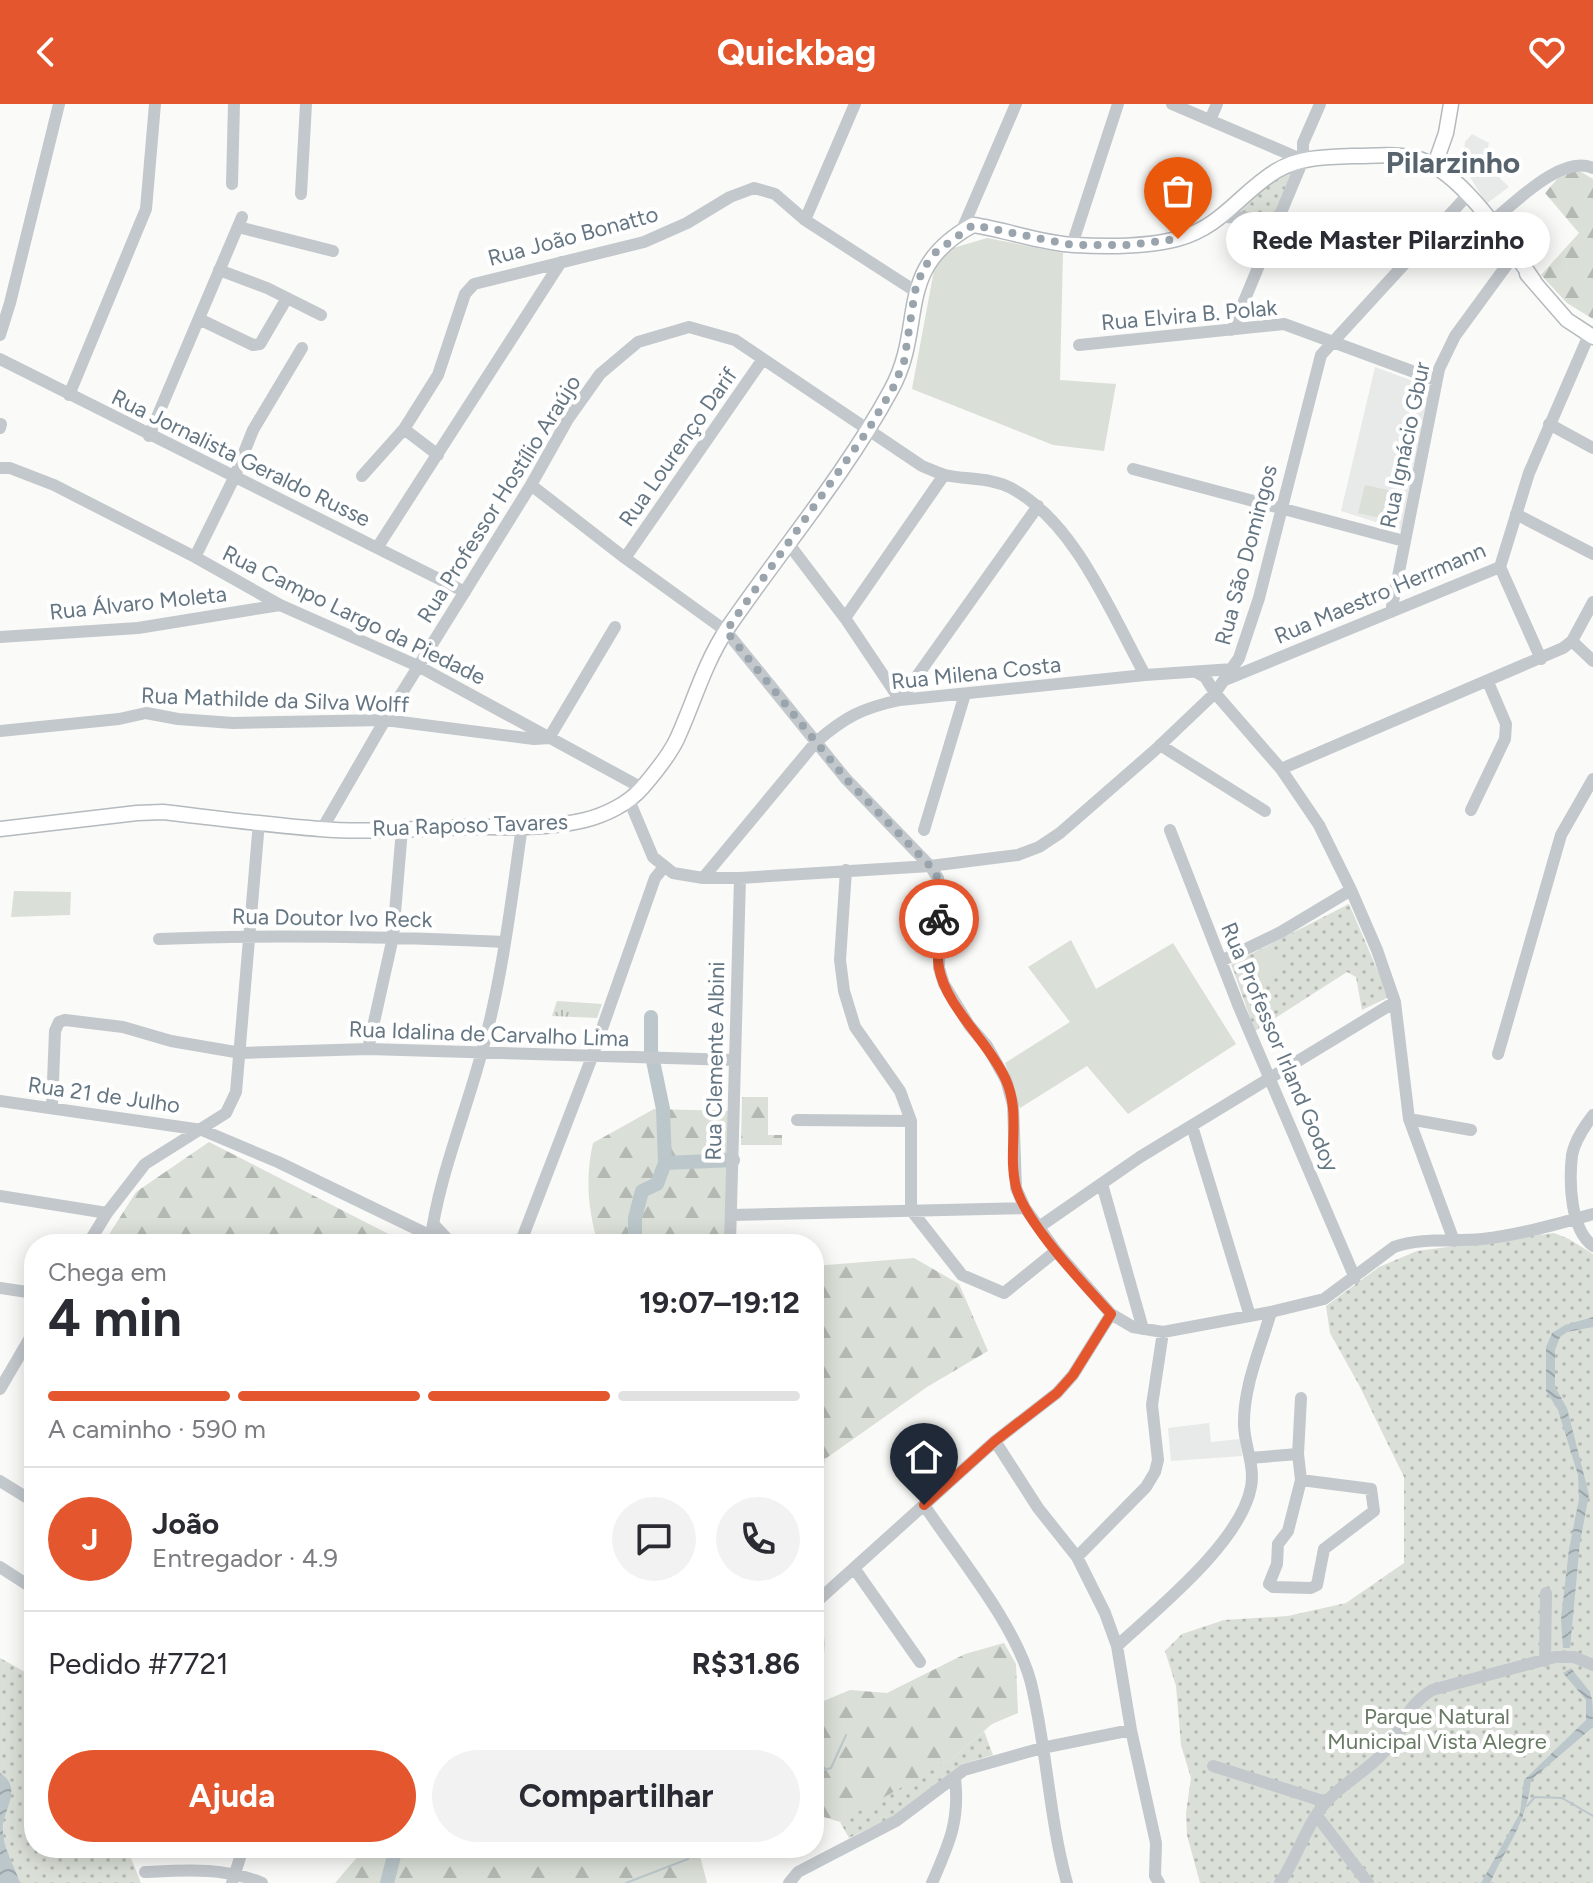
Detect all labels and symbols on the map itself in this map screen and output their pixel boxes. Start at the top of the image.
district label: Pilarzinho [1386,144,1520,181]
pin [1144,157,1212,239]
street label: Rua João Bonatto [485,200,661,272]
callout: Rede Master Pilarzinho [1226,211,1550,267]
street label: Rua Elvira B. Polak [1100,294,1278,336]
street label: Rua Ignácio Gbur [1374,359,1436,531]
street label: Rua Lourenço Darif [613,362,743,532]
street label: Rua Professor Hostílio Araújo [411,370,587,628]
street label: Rua Jornalista Geraldo Russe [107,383,375,533]
street label: Rua São Domingos [1209,462,1283,648]
street label: Rua Maestro Herrmann [1270,536,1490,650]
street label: Rua Campo Largo da Piedade [218,539,490,691]
street label: Rua Álvaro Moleta [48,580,228,626]
street label: Rua Milena Costa [890,651,1062,695]
street label: Rua Mathilde da Silva Wolff [140,682,410,718]
street label: Rua Raposo Tavares [372,808,568,842]
courier [899,879,979,959]
street label: Rua Doutor Ivo Reck [232,903,433,933]
street label: Rua Professor Irland Godoy [1215,918,1345,1176]
street label: Rua Clemente Albini [700,961,730,1161]
street label: Rua Idalina de Carvalho Lima [348,1016,630,1052]
street label: Rua 21 de Julho [26,1071,182,1119]
pin [890,1423,958,1505]
park label: Parque Natural Municipal Vista Alegre [1327,1703,1547,1755]

